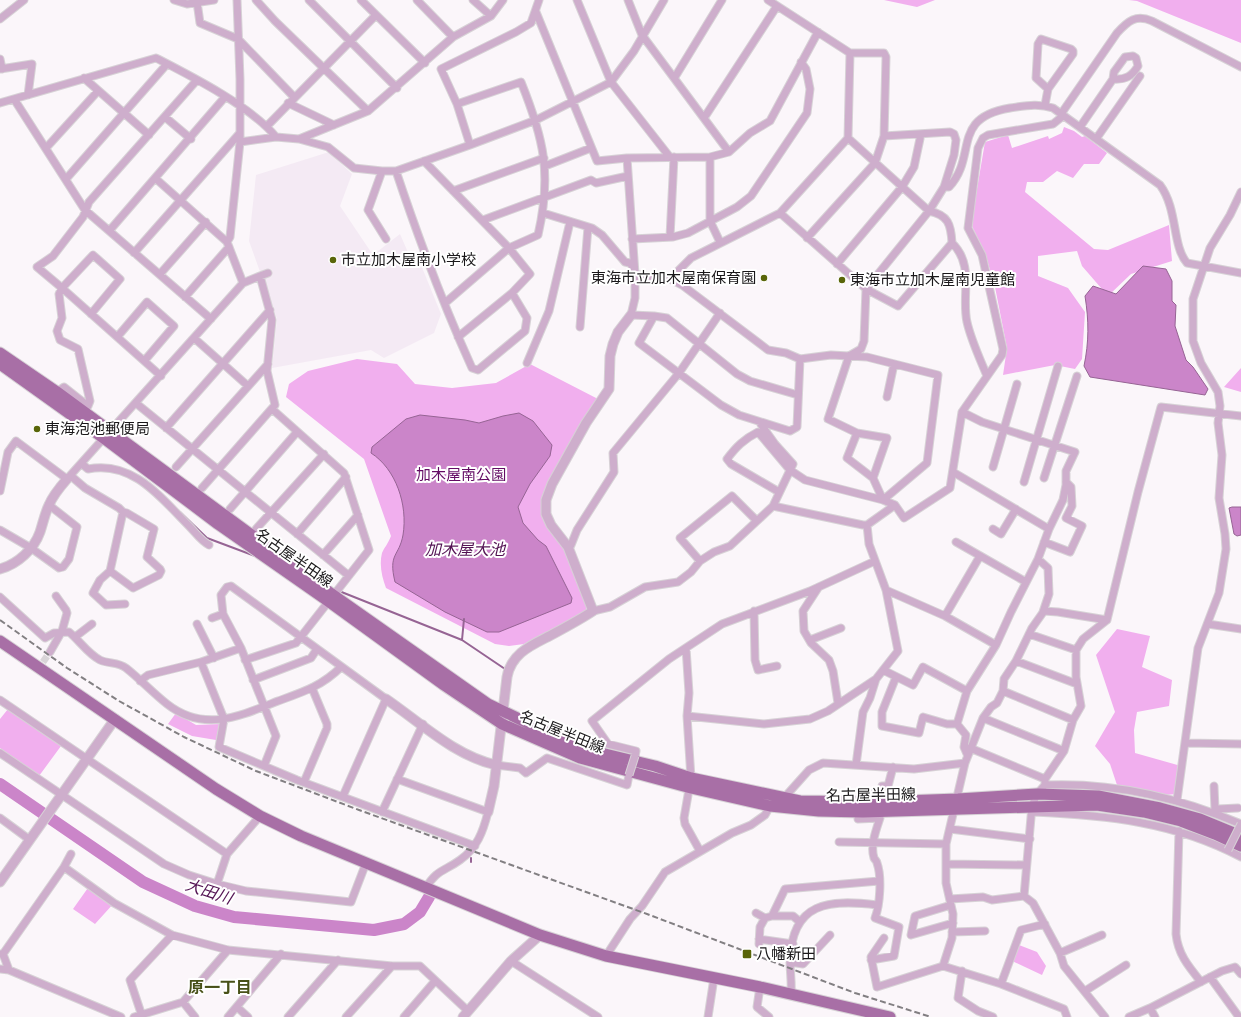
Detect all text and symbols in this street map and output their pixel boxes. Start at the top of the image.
place label: 市立加木屋南小学校 [341,250,476,269]
marker: 市立加木屋南小学校 [328,255,338,265]
place label: 東海市立加木屋南保育園 [591,268,756,287]
place label: 東海市立加木屋南児童館 [850,270,1015,289]
marker: 東海市立加木屋南保育園 [759,273,769,283]
marker: 東海市立加木屋南児童館 [837,275,847,285]
place label: 東海泡池郵便局 [45,419,150,438]
marker: 東海泡池郵便局 [32,424,42,434]
park label: 加木屋南公園 [416,465,506,484]
street label: 名古屋半田線 [252,524,337,591]
water label: 加木屋大池 [425,539,507,559]
street label: 名古屋半田線 [517,706,607,757]
street label: 名古屋半田線 [826,784,916,805]
water label: 大田川 [183,874,237,909]
place label: 八幡新田 [756,944,816,963]
marker: 八幡新田 [741,948,753,960]
district label: 原一丁目 [188,977,252,997]

